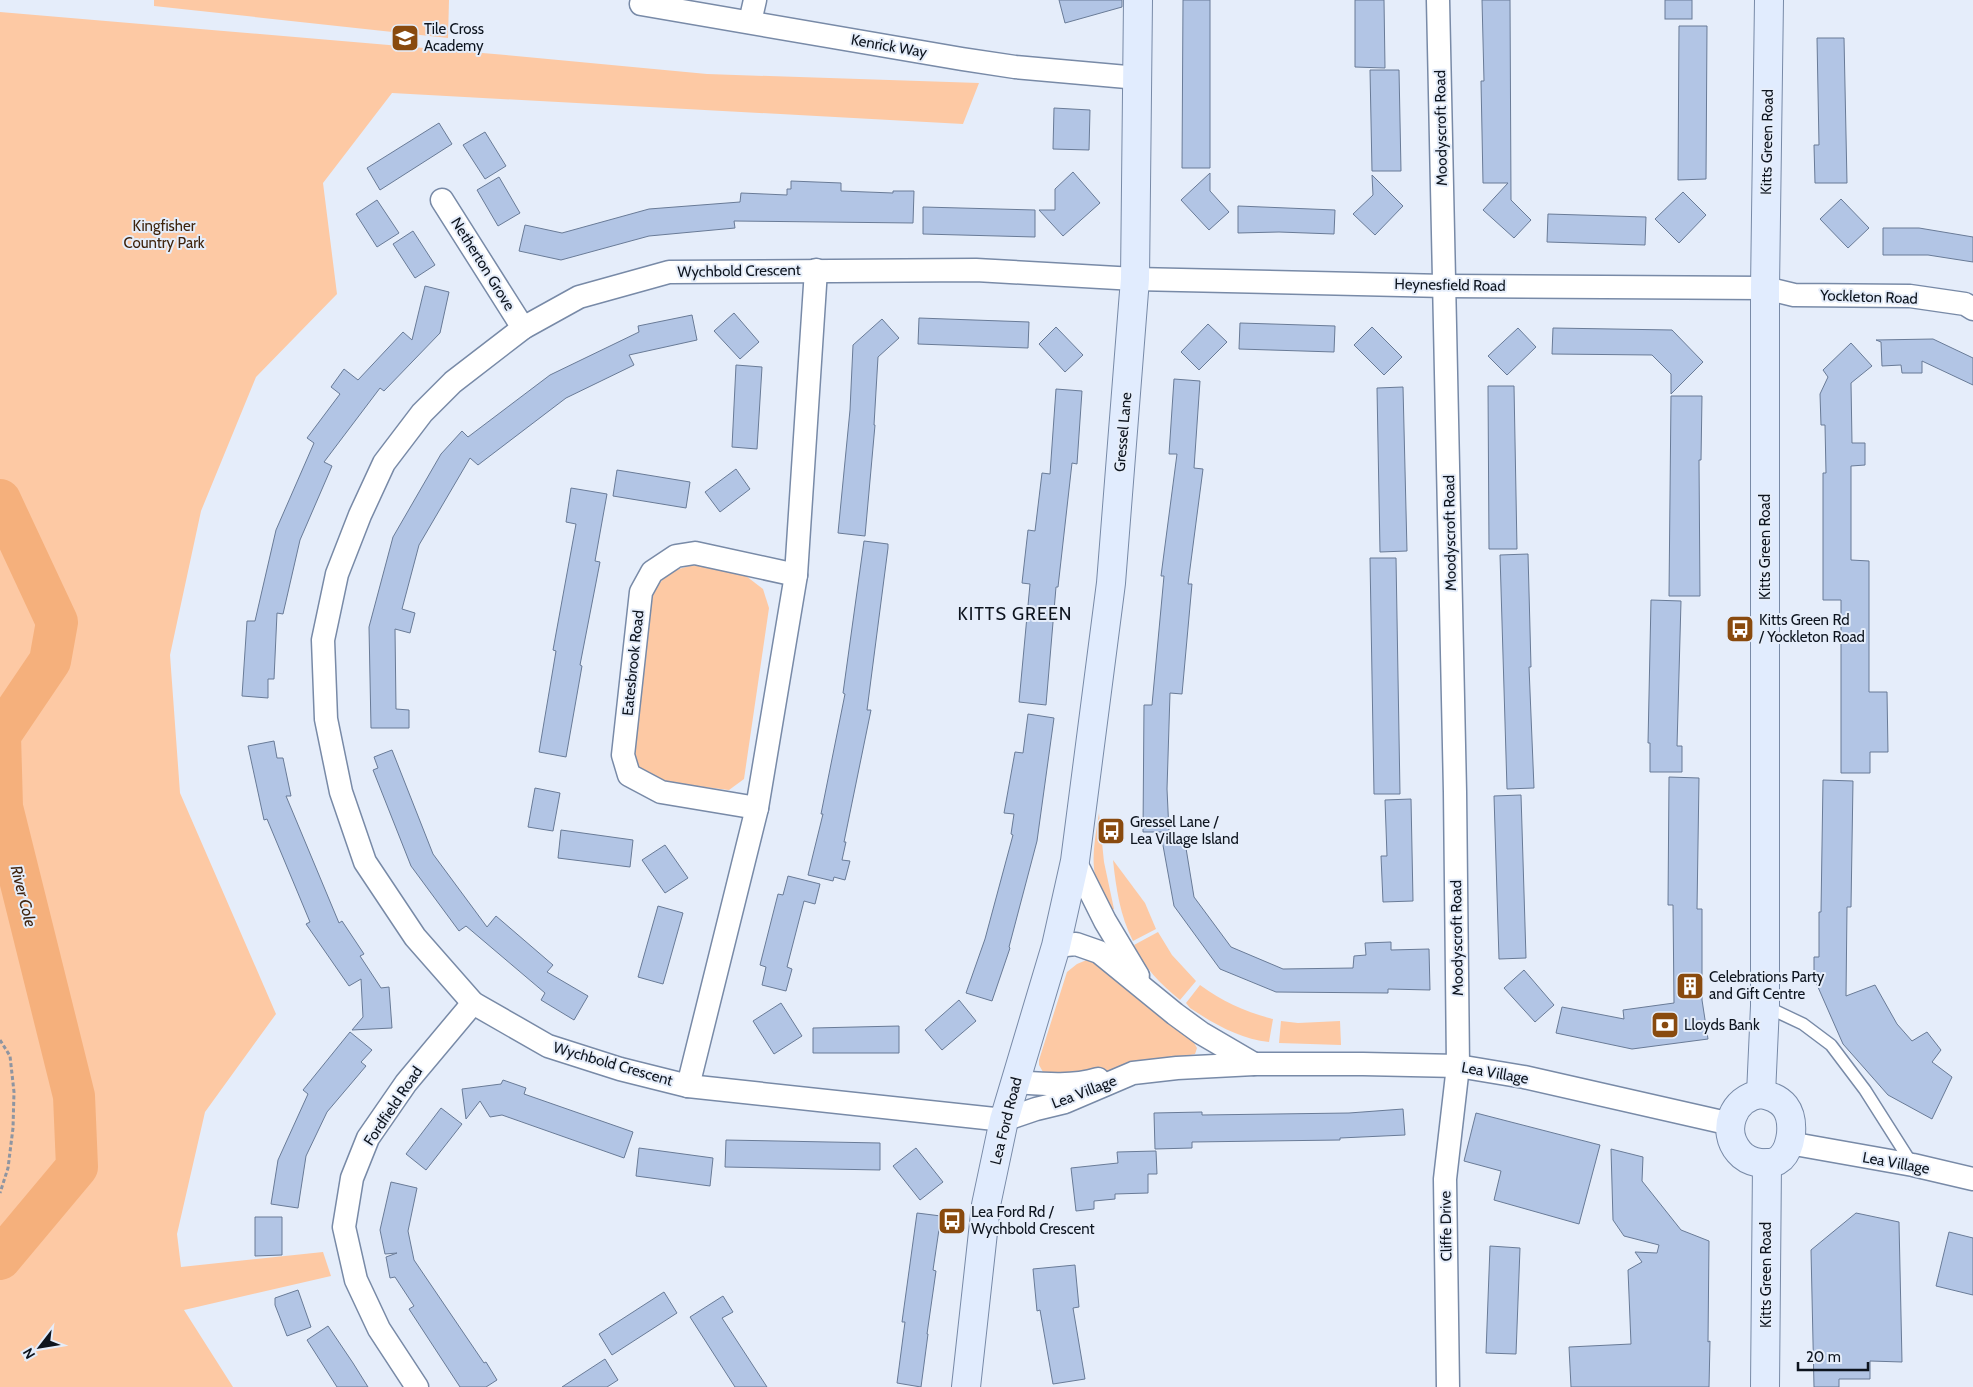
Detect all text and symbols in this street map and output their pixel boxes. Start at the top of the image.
place label: Tile Cross Academy [424,20,484,55]
school or university icon: Tile Cross Academy [390,23,420,53]
street label: Kenrick Way [850,30,929,62]
street label: Moodyscroft Road [1431,70,1451,186]
street label: Kitts Green Road [1757,89,1777,195]
street label: Netherton Grove [447,214,519,314]
park label: Kingfisher Country Park [123,217,205,252]
street label: Wychbold Crescent [677,261,801,281]
street label: Heynesfield Road [1394,275,1506,295]
street label: Yockleton Road [1819,286,1918,308]
street label: Gressel Lane [1111,391,1135,473]
street label: Moodyscroft Road [1440,475,1460,591]
street label: Kitts Green Road [1756,494,1774,600]
district label: KITTS GREEN [957,603,1073,625]
street label: Eatesbrook Road [618,609,648,717]
place label: Kitts Green Rd / Yockleton Road [1758,611,1865,646]
bus stop icon: Kitts Green Rd / Yockleton Road [1725,614,1755,644]
place label: Gressel Lane / Lea Village Island [1130,813,1239,848]
bus stop icon: Gressel Lane / Lea Village Island [1096,816,1126,846]
water label: River Cole [7,863,40,929]
street label: Moodyscroft Road [1447,880,1467,996]
place label: Celebrations Party and Gift Centre [1709,968,1825,1003]
building icon: Celebrations Party and Gift Centre [1675,971,1705,1001]
bank icon: Lloyds Bank [1650,1010,1680,1040]
place label: Lloyds Bank [1684,1016,1760,1034]
street label: Wychbold Crescent [551,1038,675,1090]
street label: Lea Village [1460,1058,1530,1088]
street label: Fordfield Road [360,1063,426,1149]
street label: Lea Village [1049,1071,1119,1113]
street label: Lea Ford Road [986,1075,1026,1167]
street label: Lea Village [1861,1148,1931,1178]
street label: Cliffe Drive [1436,1190,1456,1261]
place label: Lea Ford Rd / Wychbold Crescent [971,1203,1094,1238]
bus stop icon: Lea Ford Rd / Wychbold Crescent [937,1206,967,1236]
street label: Kitts Green Road [1757,1222,1775,1328]
north arrow [15,1322,65,1372]
scale bar [1798,1340,1868,1372]
text: N [19,1345,39,1363]
text: 20 m [1806,1348,1841,1366]

